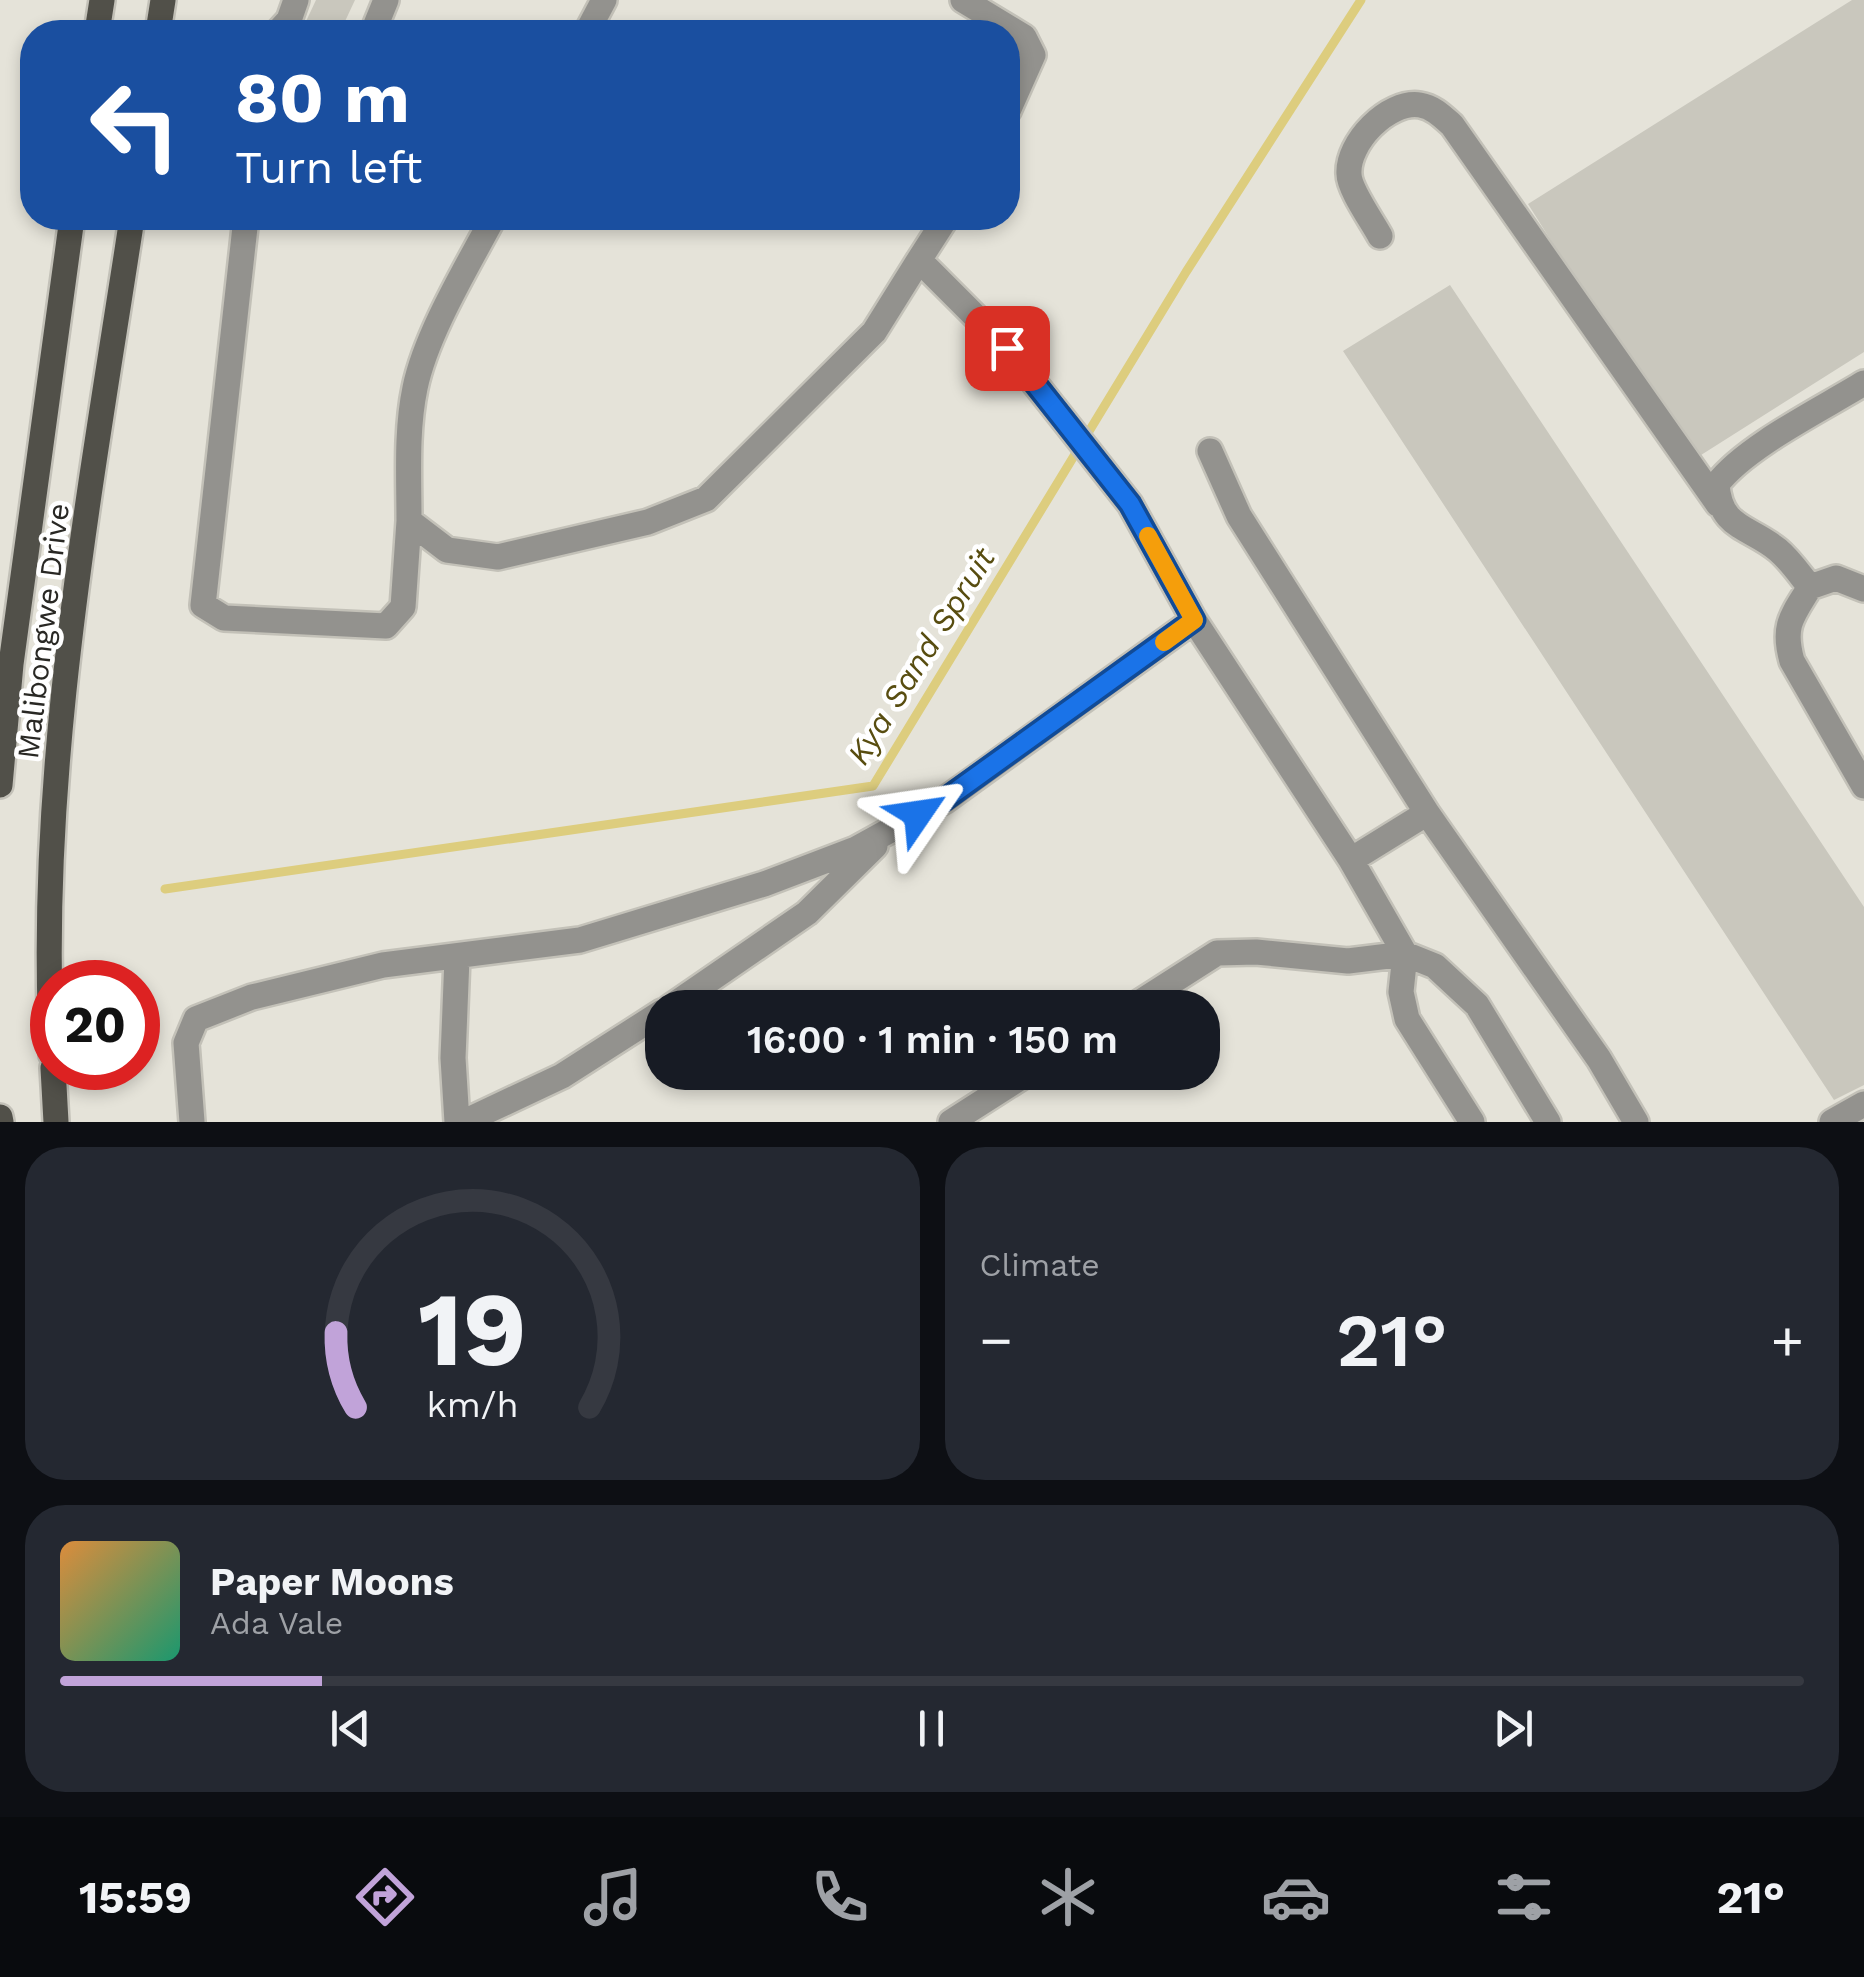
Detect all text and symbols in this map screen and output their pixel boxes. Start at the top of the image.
text: 80 m [235,57,410,139]
icon: left [70,60,200,190]
text: Turn left [235,141,422,194]
pin [965,306,1050,391]
icon: arrive [980,321,1035,376]
street label: Malibongwe Drive [10,501,76,761]
water label: Kya Sand Spruit [839,540,1004,771]
position arrow [866,762,970,866]
speed limit sign: 20 [30,960,160,1090]
text: 16:00 · 1 min · 150 m [747,1018,1118,1062]
text: Climate [980,1246,1100,1284]
text: 19 [418,1268,527,1390]
text: 21° [1336,1296,1448,1384]
text: − [980,1308,1013,1372]
text: + [1771,1308,1804,1372]
text: km/h [426,1384,518,1426]
text: Paper Moons [210,1560,454,1604]
text: Ada Vale [210,1604,343,1642]
icon: previous [323,1701,378,1756]
icon: pause [904,1701,959,1756]
icon: next [1486,1701,1541,1756]
icon: directions [350,1862,420,1932]
icon: music [578,1862,648,1932]
icon: phone [805,1862,875,1932]
icon: climate [1033,1862,1103,1932]
icon: car [1261,1862,1331,1932]
icon: filters [1489,1862,1559,1932]
text: 15:59 [79,1871,192,1924]
text: 21° [1717,1871,1785,1924]

